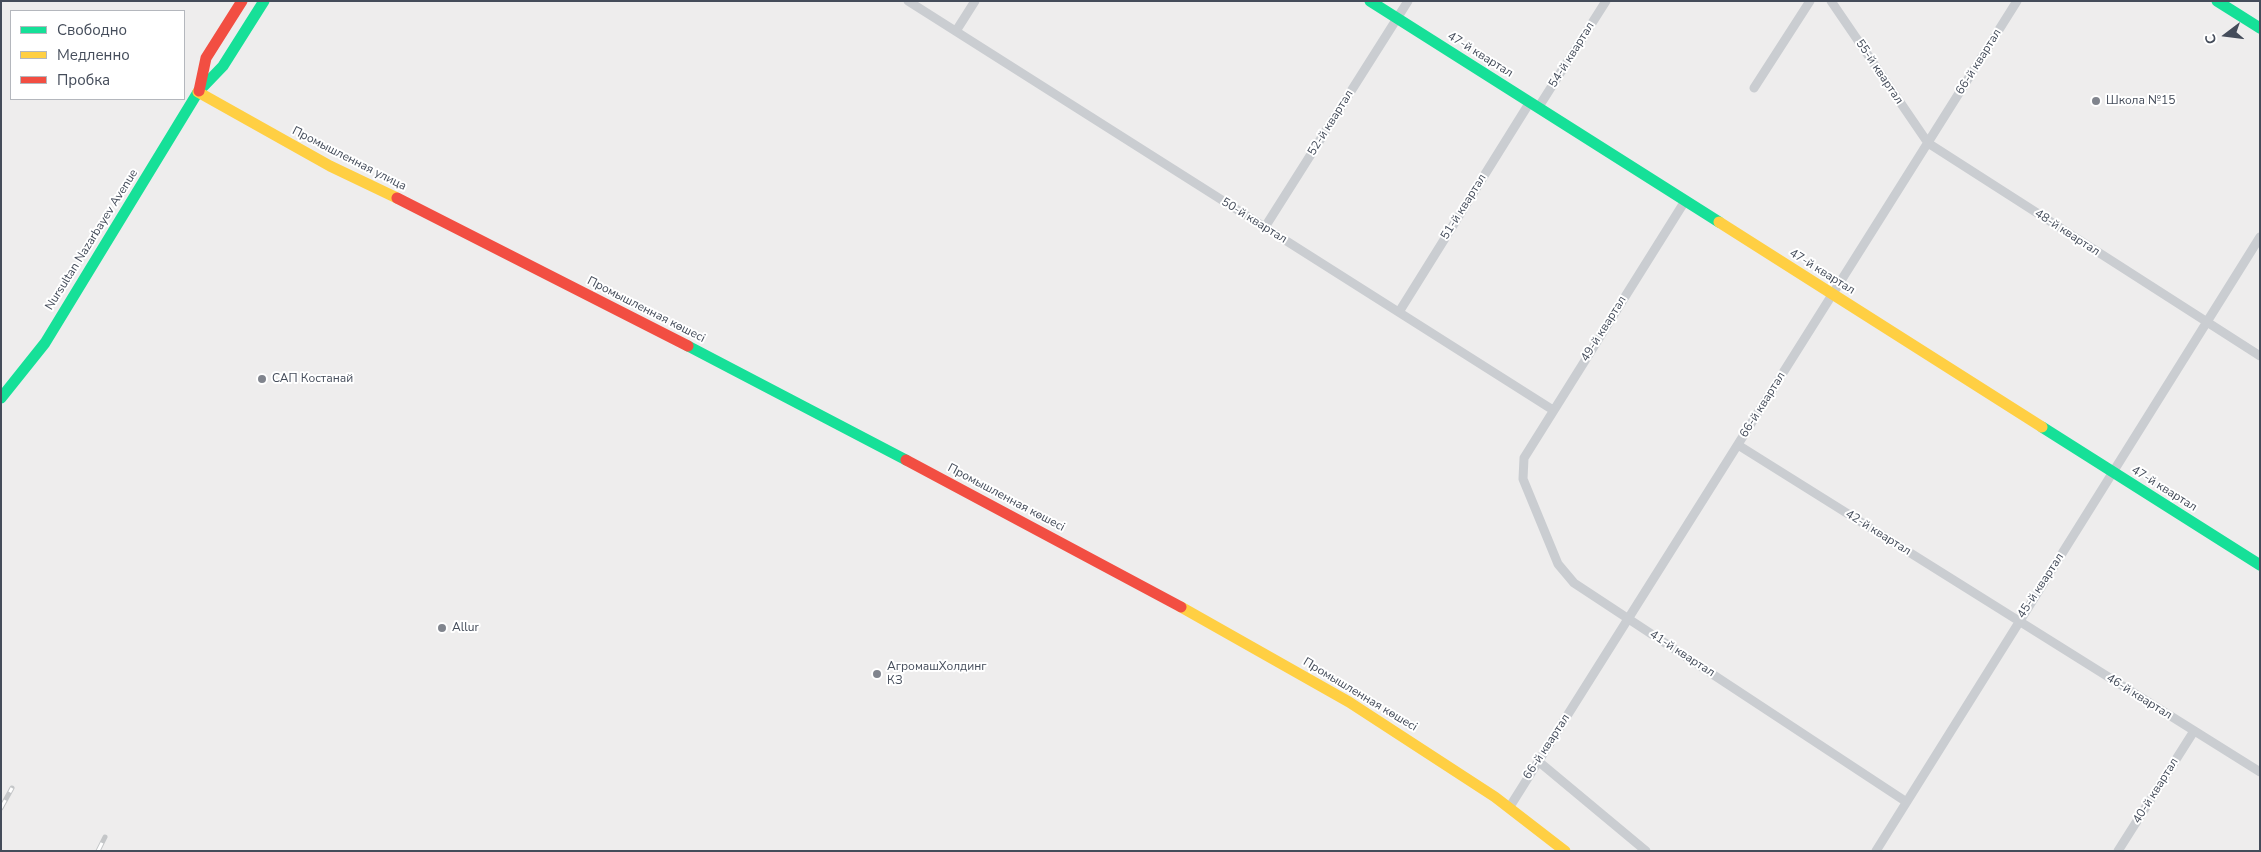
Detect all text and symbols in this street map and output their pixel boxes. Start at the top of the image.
legend [10,10,185,100]
north arrow [2201,10,2251,60]
street label: 54-й квартал [1546,19,1598,91]
text: Свободно [57,20,127,40]
street label: 66-й квартал [1953,26,2005,98]
street label: 47-й квартал [1444,29,1516,81]
text: С [2201,32,2221,46]
street label: 55-й квартал [1852,37,1906,107]
text: Медленно [57,45,130,65]
text: Пробка [57,70,110,90]
street label: 52-й квартал [1305,87,1357,159]
place label: Школа №15 [2106,94,2175,108]
marker: Школа №15 [2090,95,2102,107]
street label: Промышленная улица [290,124,408,194]
street label: Nursultan Nazarbayev Avenue [43,167,141,313]
street label: 51-й квартал [1438,171,1490,243]
street label: 50-й квартал [1218,195,1290,247]
street label: 48-й квартал [2032,207,2102,259]
street label: 47-й квартал [1786,246,1858,298]
street label: Промышленная көшесі [585,274,707,346]
street label: 49-й квартал [1578,293,1630,365]
street label: 66-й квартал [1737,369,1789,441]
place label: САП Костанай [272,372,353,386]
marker: САП Костанай [256,373,268,385]
street label: Промышленная көшесі [945,461,1067,535]
street label: 47-й квартал [2128,463,2200,515]
street label: 42-й квартал [1842,507,1914,559]
street label: 45-й квартал [2015,551,2067,621]
place label: Allur [452,621,479,635]
marker: Allur [436,622,448,634]
street label: 41-й квартал [1647,628,1717,680]
street label: Промышленная көшесі [1300,655,1420,735]
place label: АгромашХолдинг КЗ [887,660,986,688]
marker: АгромашХолдинг КЗ [871,668,883,680]
street label: 46-й квартал [2103,671,2175,723]
street label: 66-й квартал [1521,712,1573,782]
street label: 40-й квартал [2130,755,2182,827]

